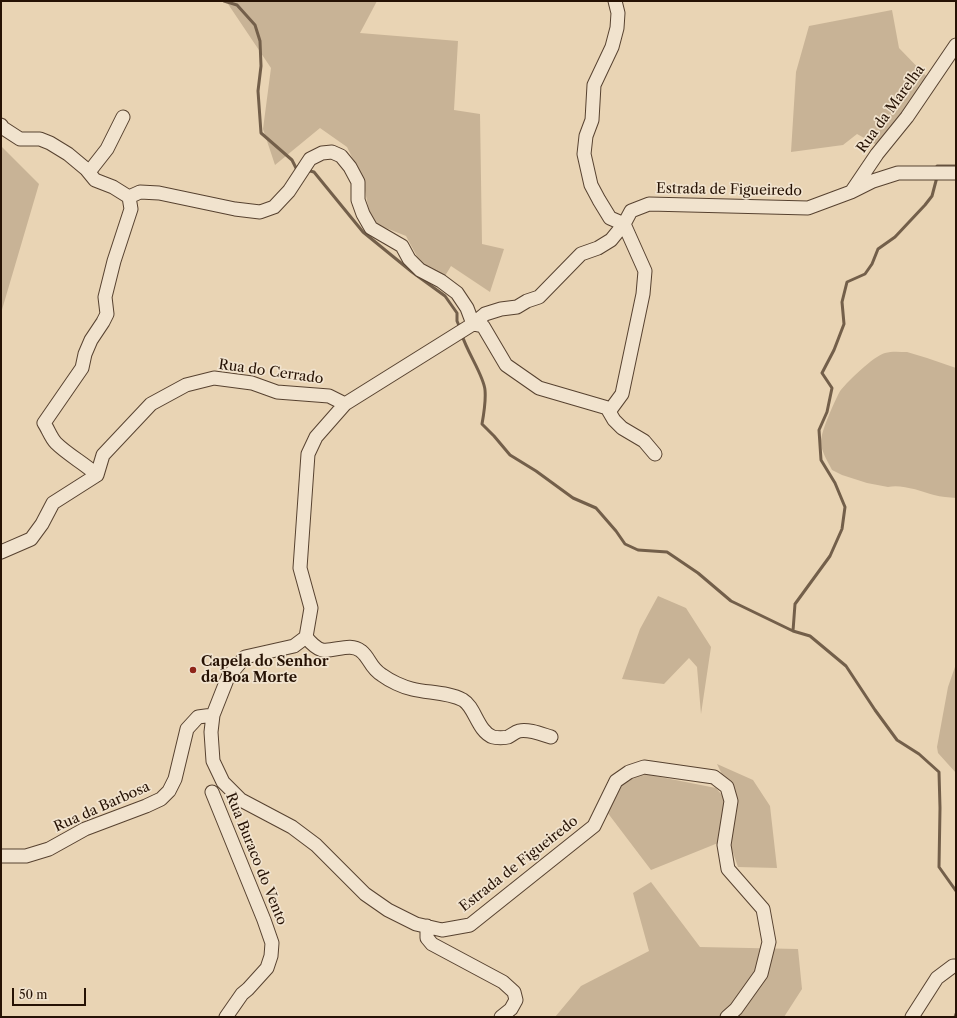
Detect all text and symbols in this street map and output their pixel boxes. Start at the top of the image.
street label: Rua da Marelha [853,62,929,156]
street label: Estrada de Figueiredo [656,180,802,200]
street label: Rua do Cerrado [218,356,324,388]
place label: Capela do Senhor da Boa Morte [201,654,329,686]
marker: Capela do Senhor da Boa Morte [188,665,198,675]
street label: Rua da Barbosa [51,778,153,836]
street label: Rua Buraco do Vento [222,790,290,928]
street label: Estrada de Figueiredo [456,813,582,915]
scale bar [14,980,88,1006]
text: 50 m [19,987,48,1002]

